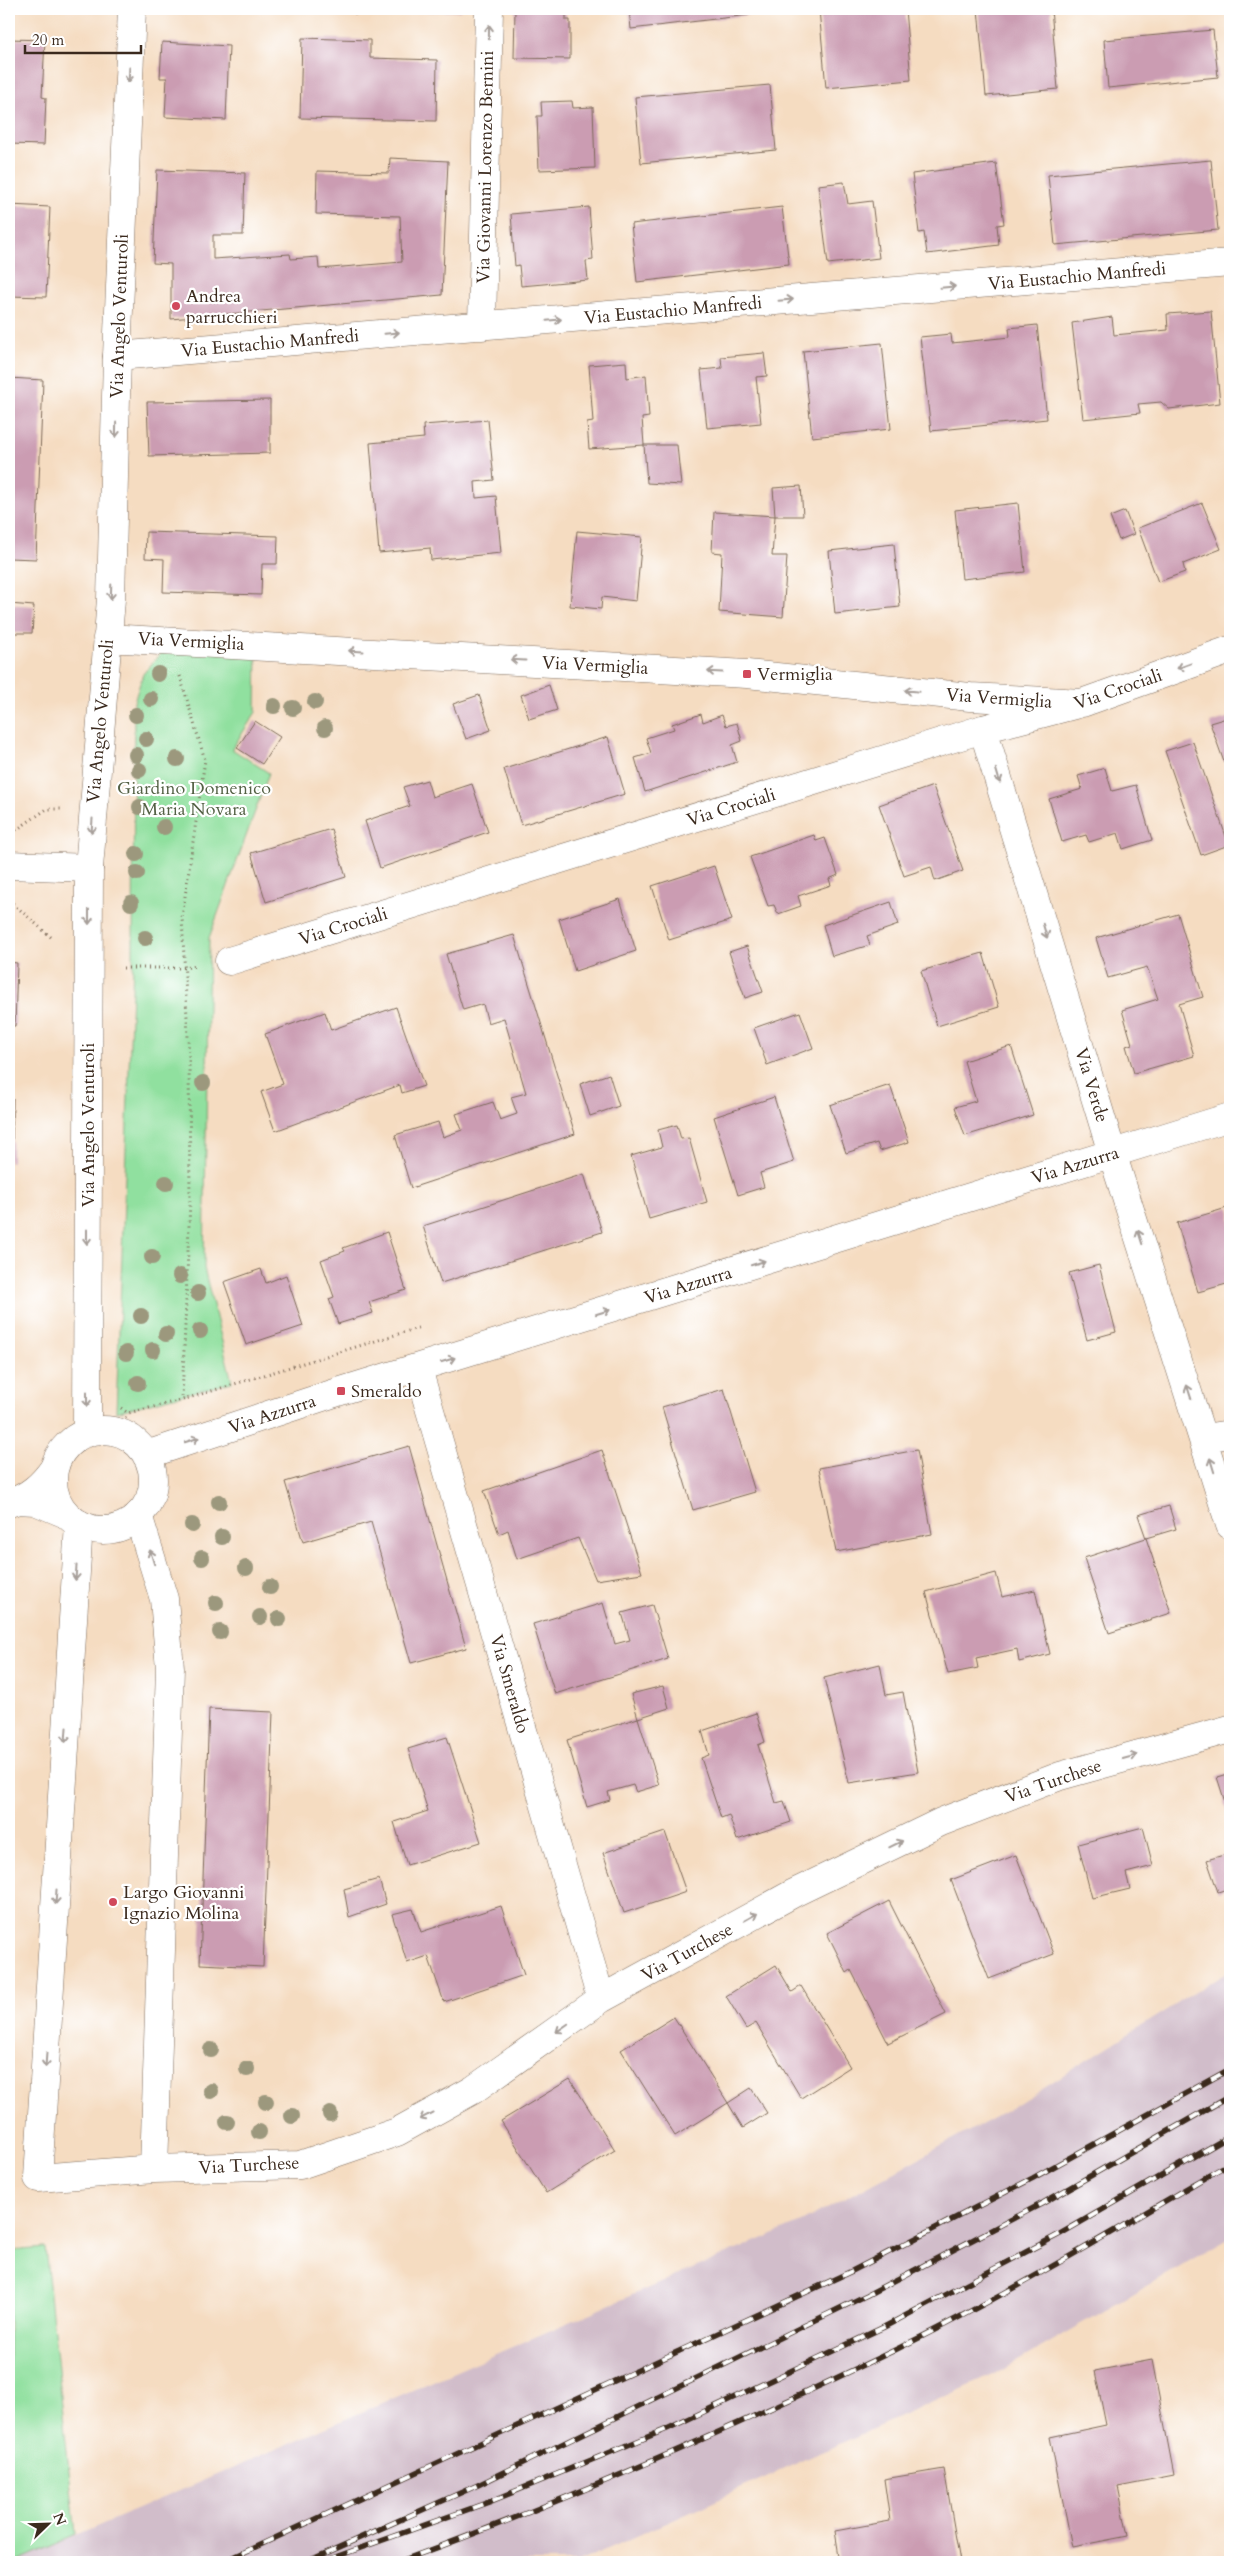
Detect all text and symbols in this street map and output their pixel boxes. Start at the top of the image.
scale bar [25,22,141,54]
one-way arrow [484,24,493,40]
text: 20 m [32,30,64,50]
street label: Via Giovanni Lorenzo Bernini [471,50,500,284]
one-way arrow [125,67,134,83]
street label: Via Angelo Venturoli [104,233,135,399]
street label: Via Eustachio Manfredi [987,256,1167,297]
one-way arrow [939,282,955,291]
place label: Andrea parrucchieri [186,284,278,330]
street label: Via Eustachio Manfredi [583,290,763,331]
one-way arrow [777,296,793,305]
marker: Andrea parrucchieri [170,300,182,312]
one-way arrow [546,315,562,325]
street label: Via Eustachio Manfredi [180,323,360,364]
one-way arrow [384,328,400,338]
one-way arrow [111,421,121,437]
one-way arrow [106,584,116,600]
street label: Via Vermiglia [137,626,245,657]
street label: Via Angelo Venturoli [81,638,120,804]
one-way arrow [348,646,364,655]
street label: Via Vermiglia [541,650,649,681]
one-way arrow [510,656,526,665]
place label: Vermiglia [757,662,833,687]
one-way arrow [1177,662,1193,671]
street label: Via Crociali [1071,663,1166,716]
one-way arrow [707,667,723,677]
marker: Vermiglia [741,668,753,680]
street label: Via Vermiglia [945,682,1053,715]
one-way arrow [904,686,920,696]
one-way arrow [993,768,1003,784]
park label: Giardino Domenico Maria Novara [117,776,271,822]
street label: Via Crociali [684,782,779,833]
one-way arrow [87,818,96,834]
street label: Via Crociali [296,901,391,952]
one-way arrow [84,908,94,925]
one-way arrow [1041,923,1051,939]
street label: Via Angelo Venturoli [76,1043,101,1207]
street label: Via Verde [1068,1045,1115,1125]
street label: Via Azzurra [1028,1140,1122,1191]
one-way arrow [82,1228,92,1245]
one-way arrow [1135,1229,1144,1245]
one-way arrow [750,1258,766,1268]
street label: Via Azzurra [641,1260,735,1311]
one-way arrow [594,1306,610,1316]
one-way arrow [439,1355,455,1364]
place label: Smeraldo [351,1379,422,1404]
one-way arrow [1184,1384,1194,1400]
marker: Smeraldo [335,1385,347,1397]
street label: Via Azzurra [225,1389,319,1440]
one-way arrow [82,1391,92,1407]
one-way arrow [184,1434,200,1444]
one-way arrow [1207,1457,1217,1473]
one-way arrow [146,1549,156,1565]
one-way arrow [72,1565,81,1581]
street label: Via Smeraldo [484,1632,536,1737]
one-way arrow [62,1727,71,1743]
one-way arrow [1122,1751,1138,1761]
street label: Via Turchese [1001,1753,1105,1810]
one-way arrow [889,1838,904,1848]
place label: Largo Giovanni Ignazio Molina [123,1880,244,1926]
one-way arrow [51,1889,60,1905]
marker: Largo Giovanni Ignazio Molina [107,1896,119,1908]
one-way arrow [744,1911,758,1921]
street label: Via Turchese [637,1917,737,1988]
one-way arrow [555,2022,569,2033]
one-way arrow [41,2051,50,2067]
one-way arrow [418,2111,433,2121]
street label: Via Turchese [198,2150,300,2181]
north arrow [22,2498,72,2548]
text: N [48,2510,71,2528]

